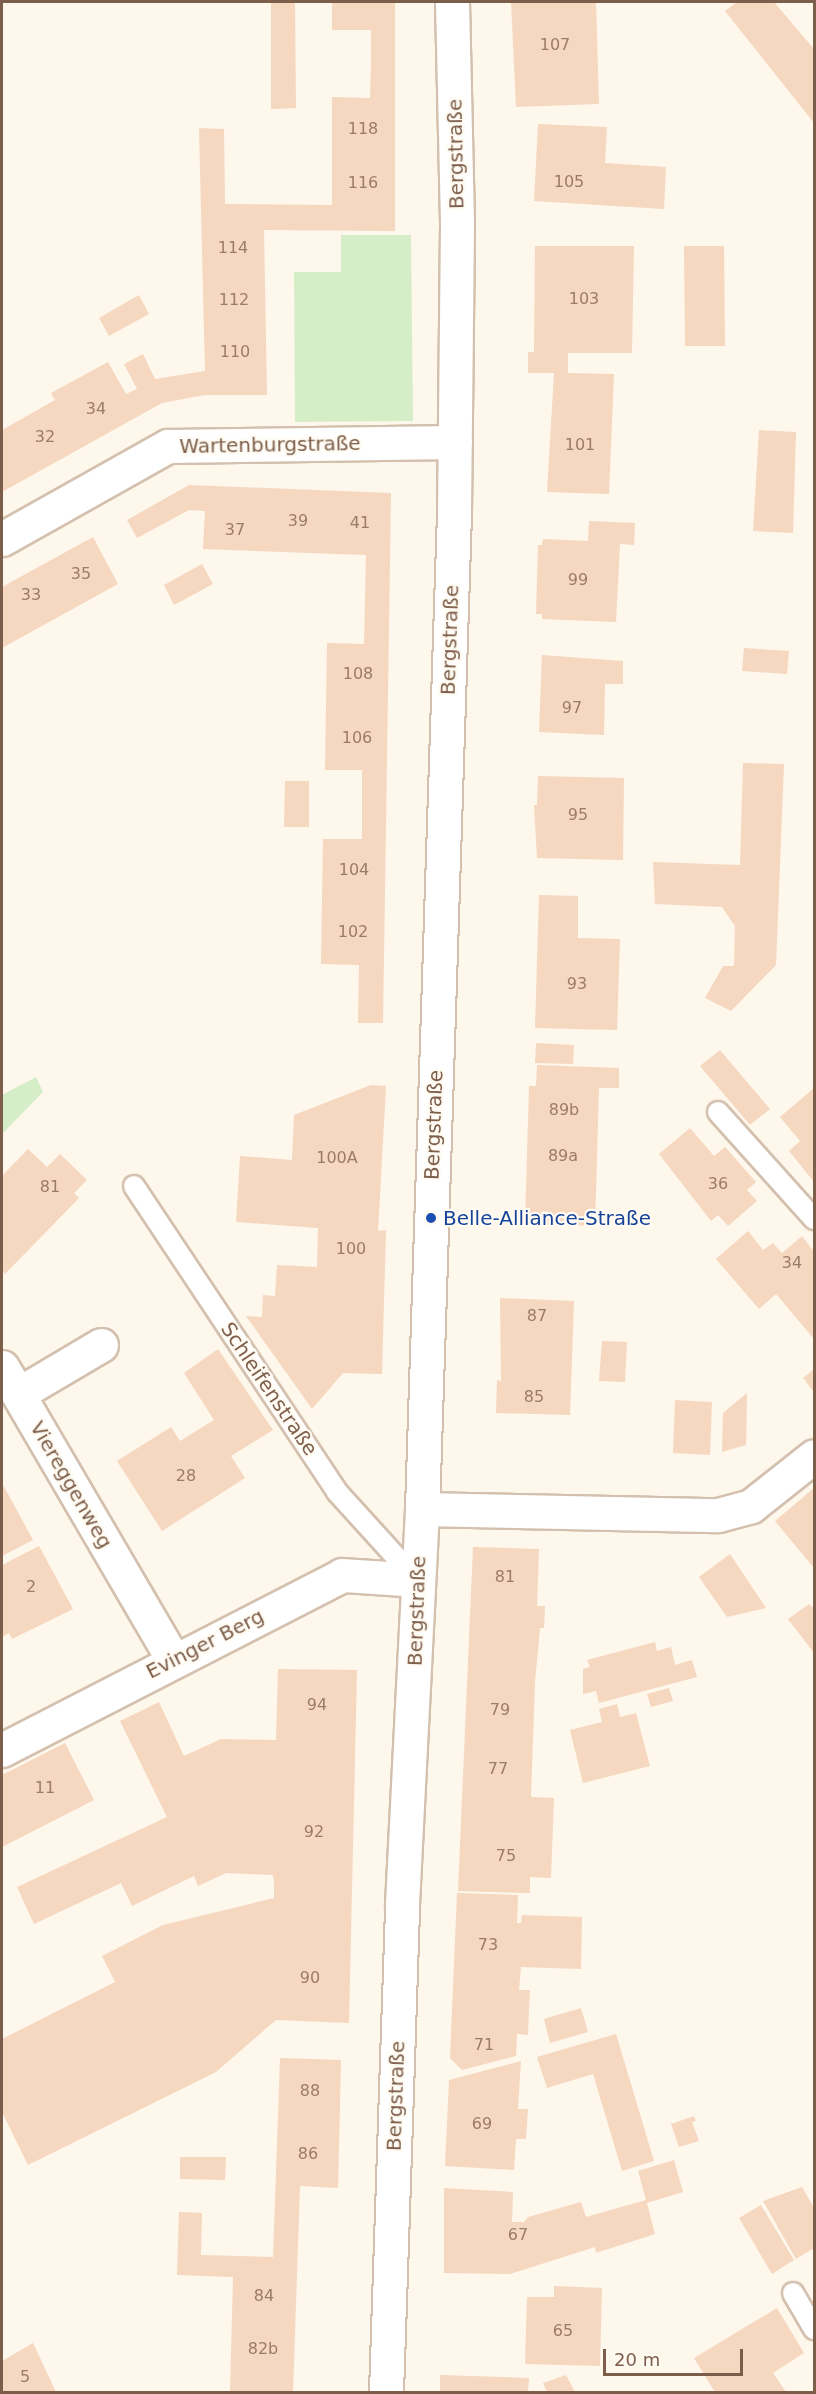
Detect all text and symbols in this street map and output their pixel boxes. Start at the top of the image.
house number: 107 [540,35,570,55]
street label: Bergstraße [443,99,469,209]
house number: 118 [348,119,378,139]
house number: 105 [554,172,584,192]
house number: 116 [348,173,378,193]
house number: 114 [218,238,248,258]
house number: 103 [569,289,599,309]
house number: 112 [219,290,249,310]
house number: 110 [220,342,250,362]
house number: 34 [86,399,106,419]
house number: 32 [35,427,55,447]
street label: Wartenburgstraße [179,431,361,459]
house number: 101 [565,435,595,455]
house number: 39 [288,511,308,531]
house number: 41 [350,513,370,533]
house number: 37 [225,520,245,540]
house number: 35 [71,564,91,584]
house number: 99 [568,570,588,590]
street label: Bergstraße [436,584,464,696]
house number: 33 [21,585,41,605]
house number: 108 [343,664,373,684]
house number: 97 [562,698,582,718]
house number: 106 [342,728,372,748]
house number: 95 [568,805,588,825]
house number: 104 [339,860,369,880]
house number: 102 [338,922,368,942]
house number: 93 [567,974,587,994]
street label: Bergstraße [420,1069,448,1181]
house number: 89b [549,1100,579,1120]
house number: 89a [548,1146,578,1166]
house number: 100A [316,1148,358,1168]
house number: 36 [708,1174,728,1194]
house number: 81 [40,1177,60,1197]
place label: Belle-Alliance-Straße [443,1206,651,1230]
marker: Belle-Alliance-Straße [424,1211,438,1225]
house number: 100 [336,1239,366,1259]
house number: 34 [782,1253,802,1273]
house number: 87 [527,1306,547,1326]
street label: Schleifenstraße [216,1318,322,1460]
house number: 85 [524,1387,544,1407]
street label: Viereggenweg [25,1417,117,1553]
house number: 28 [176,1466,196,1486]
street label: Bergstraße [403,1555,431,1667]
house number: 81 [495,1567,515,1587]
house number: 2 [26,1577,36,1597]
street label: Evinger Berg [142,1604,268,1684]
house number: 94 [307,1695,327,1715]
house number: 79 [490,1700,510,1720]
house number: 77 [488,1759,508,1779]
house number: 11 [35,1778,55,1798]
house number: 92 [304,1822,324,1842]
house number: 75 [496,1846,516,1866]
house number: 73 [478,1935,498,1955]
house number: 90 [300,1968,320,1988]
house number: 71 [474,2035,494,2055]
street label: Bergstraße [382,2040,410,2152]
house number: 88 [300,2081,320,2101]
house number: 69 [472,2114,492,2134]
house number: 86 [298,2144,318,2164]
house number: 67 [508,2225,528,2245]
house number: 84 [254,2286,274,2306]
house number: 65 [553,2321,573,2341]
scale bar [606,2337,746,2375]
house number: 82b [248,2339,278,2359]
text: 20 m [614,2349,660,2370]
house number: 5 [20,2367,30,2387]

